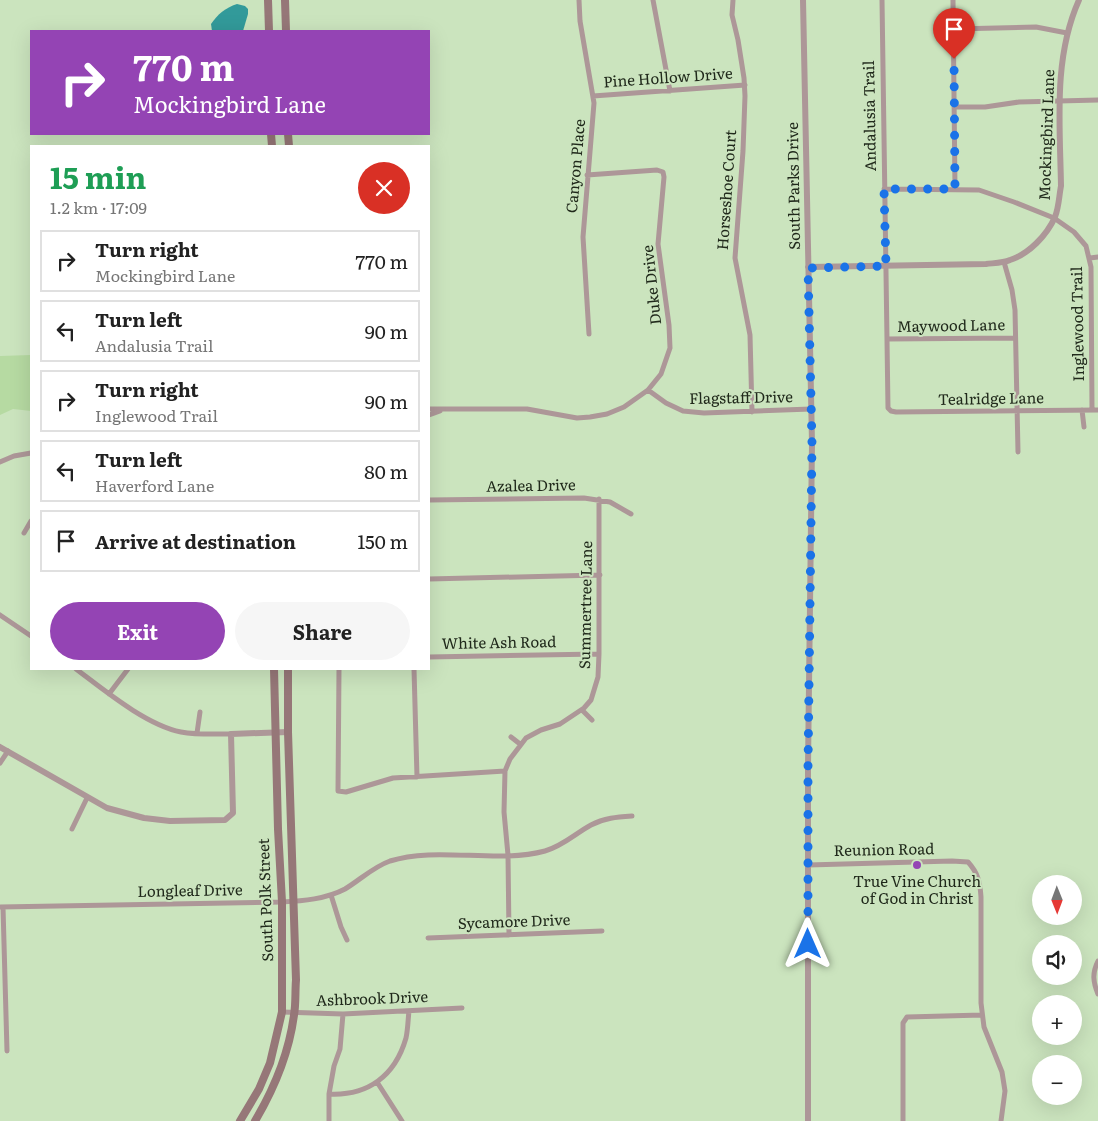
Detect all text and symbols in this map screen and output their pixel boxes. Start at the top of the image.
pin [933,8,975,59]
icon: arrive [940,15,968,43]
text: 770 m [133,40,234,92]
icon: right [50,50,115,115]
street label: Andalusia Trail [856,60,881,172]
street label: Pine Hollow Drive [603,61,734,92]
street label: Mockingbird Lane [1032,69,1059,201]
text: Mockingbird Lane [133,87,326,120]
street label: Canyon Place [559,118,590,214]
street label: South Parks Drive [780,122,805,250]
street label: Horseshoe Court [710,129,741,251]
text: 15 min [50,154,146,198]
button: close [358,162,410,214]
text: 1.2 km · 17:09 [50,195,147,219]
text: Turn right [95,235,199,263]
street label: Duke Drive [635,244,666,326]
icon: right [52,247,80,275]
text: 770 m [356,247,408,275]
text: Mockingbird Lane [95,263,235,287]
street label: Inglewood Trail [1064,266,1089,382]
text: Turn left [95,305,182,333]
street label: Maywood Lane [897,312,1005,337]
icon: left [52,317,80,345]
text: 90 m [365,317,408,345]
text: Andalusia Trail [95,333,213,357]
text: Turn right [95,375,199,403]
street label: Flagstaff Drive [689,384,793,409]
street label: Tealridge Lane [938,385,1044,410]
icon: right [52,387,80,415]
text: 90 m [365,387,408,415]
text: Inglewood Trail [95,403,218,427]
text: Turn left [95,445,182,473]
icon: left [52,457,80,485]
text: 80 m [364,457,408,485]
street label: Azalea Drive [486,472,576,497]
text: Haverford Lane [95,473,214,497]
icon: arrive [52,527,80,555]
text: Arrive at destination [95,527,296,555]
text: 150 m [357,527,408,555]
street label: Summertree Lane [572,540,597,669]
button: Exit [50,602,225,660]
button: Share [235,602,410,660]
street label: White Ash Road [441,629,557,654]
street label: Reunion Road [834,836,934,861]
street label: South Polk Street [251,838,278,962]
marker: True Vine Church of God in Christ [911,859,923,871]
place label: True Vine Church of God in Christ [853,869,981,909]
north arrow [1032,875,1082,925]
map controls [1032,875,1082,1105]
street label: Longleaf Drive [137,877,243,902]
street label: Sycamore Drive [457,907,571,934]
position arrow [781,917,833,969]
button: sound [1032,935,1082,985]
street label: Ashbrook Drive [316,984,429,1011]
button: + [1032,995,1082,1045]
button: − [1032,1055,1082,1105]

